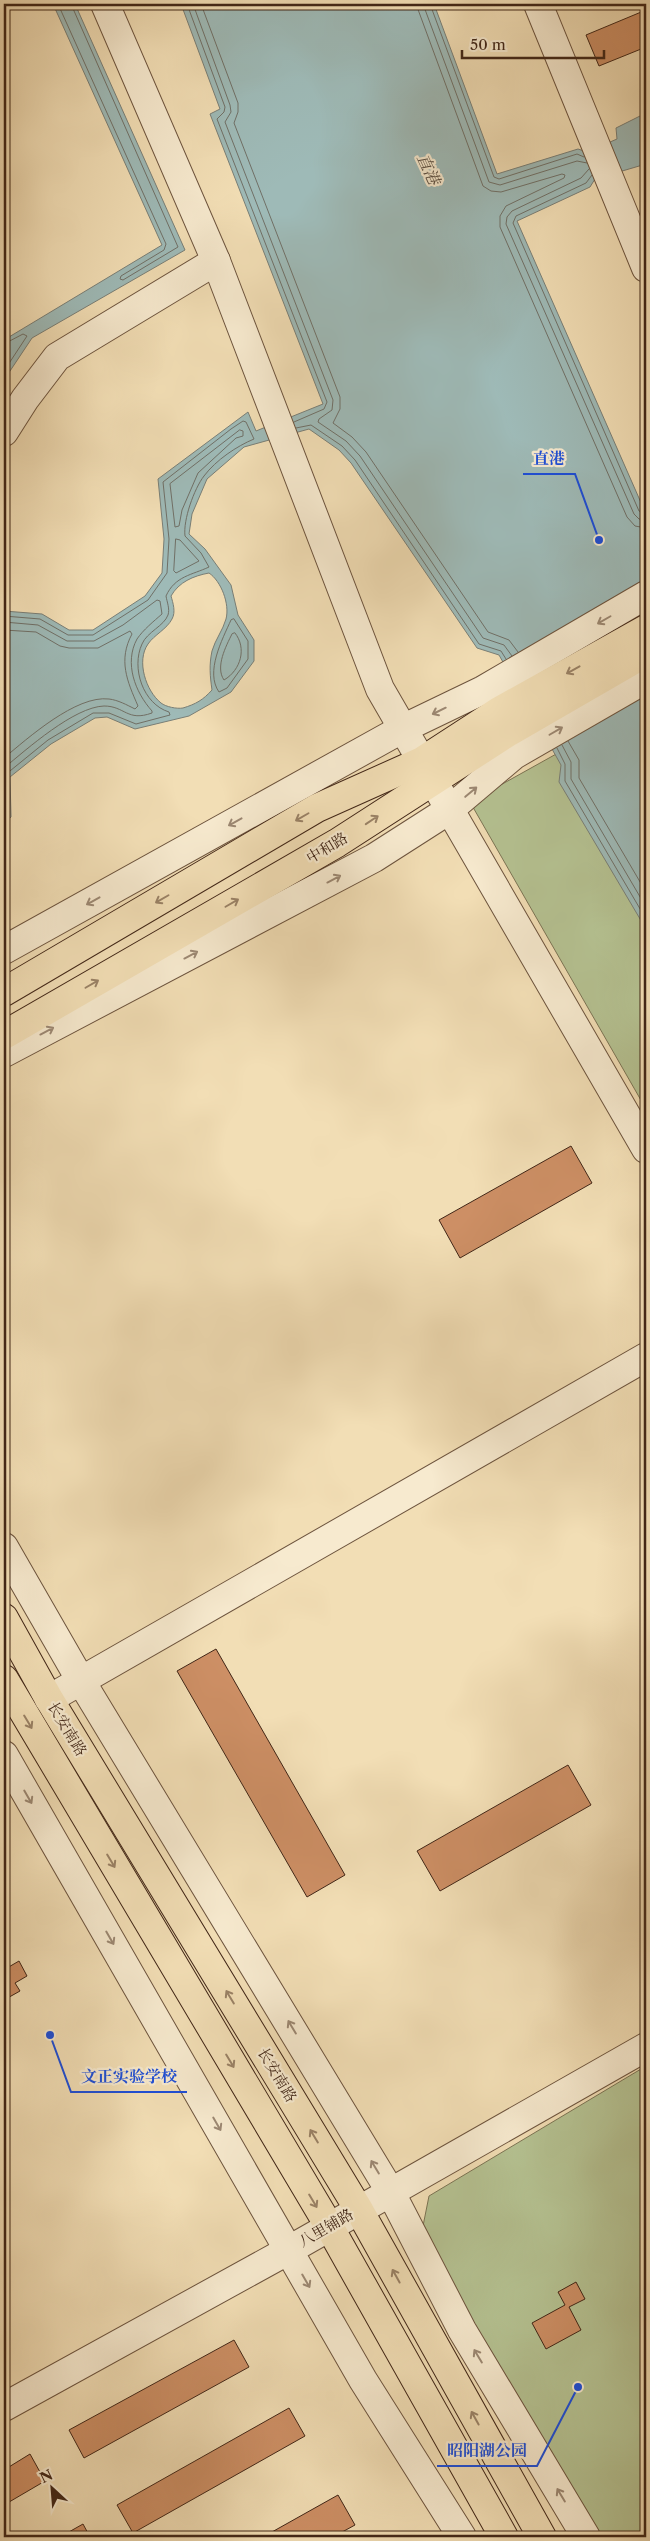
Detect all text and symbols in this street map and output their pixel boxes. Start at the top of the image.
scale bar [462,28,605,60]
text: 50 m [470,35,506,54]
water label: 直港 [413,150,446,190]
callout: 直港 [523,443,575,474]
text: 直港 [533,448,565,468]
one-way arrow [597,615,612,625]
one-way arrow [567,665,581,675]
one-way arrow [432,707,447,716]
one-way arrow [549,725,563,735]
one-way arrow [464,786,477,797]
one-way arrow [295,812,309,822]
one-way arrow [365,815,379,825]
one-way arrow [228,817,242,827]
street label: 中和路 [303,828,351,867]
one-way arrow [327,874,342,884]
one-way arrow [155,895,169,905]
one-way arrow [86,896,100,906]
one-way arrow [225,898,239,908]
one-way arrow [183,950,198,960]
one-way arrow [84,979,98,989]
one-way arrow [39,1026,54,1035]
street label: 长安南路 [44,1698,91,1759]
one-way arrow [23,1714,33,1728]
one-way arrow [24,1790,34,1804]
one-way arrow [106,1854,116,1868]
one-way arrow [105,1931,115,1945]
one-way arrow [224,1991,234,2005]
one-way arrow [287,2020,298,2034]
street label: 长安南路 [254,2044,301,2105]
one-way arrow [226,2054,236,2068]
callout: 文正实验学校 [71,2061,187,2092]
text: 文正实验学校 [81,2066,177,2086]
one-way arrow [213,2117,223,2131]
one-way arrow [309,2130,319,2144]
one-way arrow [370,2160,380,2174]
one-way arrow [309,2193,319,2207]
street label: 八里铺路 [295,2204,356,2251]
one-way arrow [391,2269,401,2284]
one-way arrow [302,2273,312,2287]
one-way arrow [472,2349,482,2363]
one-way arrow [470,2412,480,2426]
callout: 昭阳湖公园 [437,2435,537,2466]
text: 昭阳湖公园 [447,2440,527,2460]
north arrow [28,2464,78,2514]
text: N [37,2466,56,2487]
one-way arrow [555,2489,565,2503]

